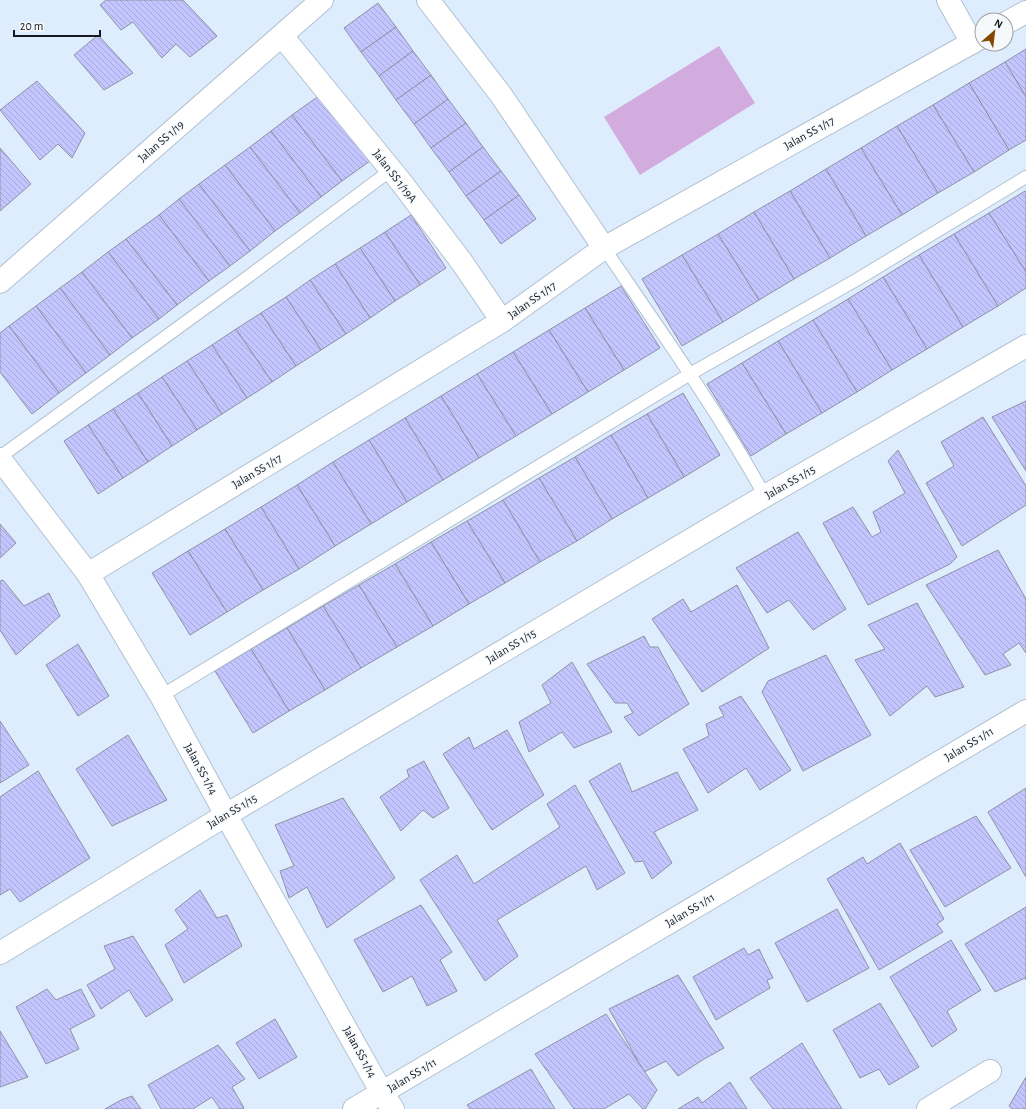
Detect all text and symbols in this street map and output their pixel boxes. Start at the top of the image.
scale bar [14,12,100,38]
north arrow [974,12,1014,52]
text: N [992,17,1004,30]
text: 20 m [20,20,43,32]
street label: Jalan SS 1/17 [782,114,836,152]
street label: Jalan SS 1/19 [136,118,186,164]
street label: Jalan SS 1/19A [371,147,419,205]
street label: Jalan SS 1/17 [506,279,558,321]
street label: Jalan SS 1/17 [230,452,284,490]
street label: Jalan SS 1/15 [763,463,817,501]
street label: Jalan SS 1/15 [484,627,538,665]
street label: Jalan SS 1/11 [942,725,996,763]
street label: Jalan SS 1/14 [182,741,220,797]
street label: Jalan SS 1/15 [205,792,259,830]
street label: Jalan SS 1/11 [663,891,717,929]
street label: Jalan SS 1/14 [341,1024,379,1080]
street label: Jalan SS 1/11 [385,1056,439,1094]

